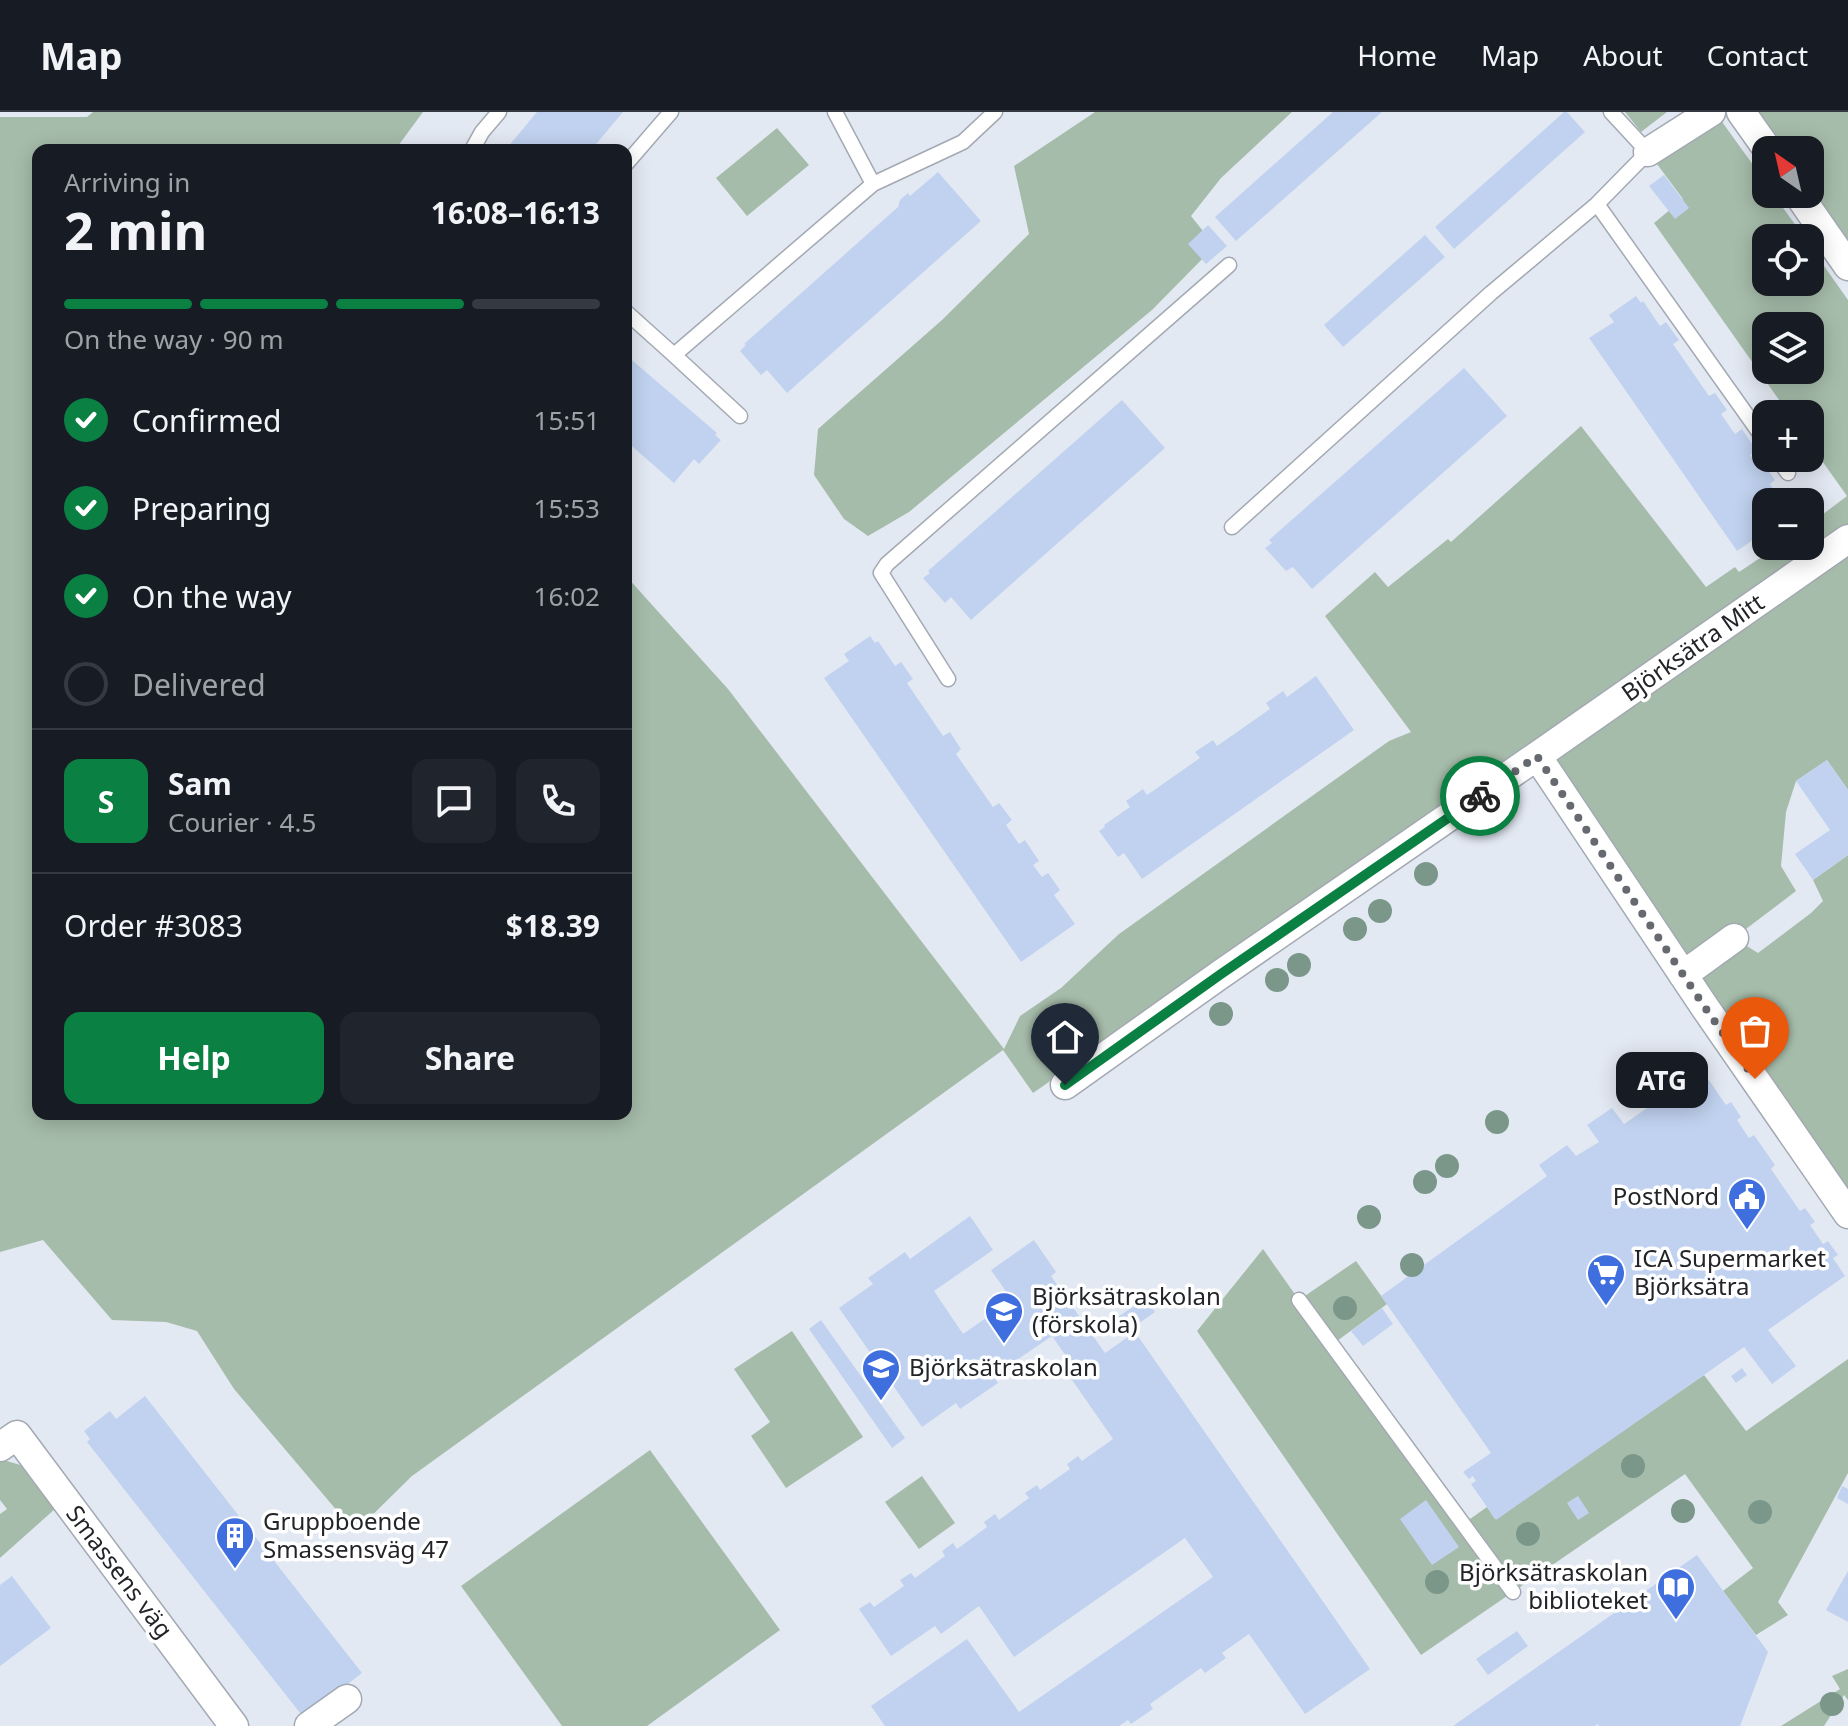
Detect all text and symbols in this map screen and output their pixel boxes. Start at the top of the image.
text: Map [40,29,123,81]
text: Home [1357,36,1437,74]
text: Map [1481,36,1539,74]
text: About [1583,36,1663,74]
text: Contact [1707,36,1808,74]
north arrow [1752,136,1824,208]
map controls [1752,136,1824,560]
text: Arriving in [64,164,190,200]
text: 16:08–16:13 [431,192,600,233]
text: 2 min [64,194,207,265]
button: locate [1752,224,1824,296]
button: layers [1752,312,1824,384]
text: On the way · 90 m [64,321,284,357]
icon: check [64,398,108,442]
text: Confirmed [132,400,282,441]
button: + [1752,400,1824,472]
text: 15:51 [534,402,600,438]
icon: check [64,486,108,530]
text: Preparing [132,488,271,529]
button: − [1752,488,1824,560]
text: 15:53 [534,490,600,526]
icon: check [64,574,108,618]
text: On the way [132,576,292,617]
text: 16:02 [534,578,600,614]
street label: Björksätra Mitt [1614,585,1770,708]
text: Delivered [132,664,266,705]
courier [1440,756,1520,836]
button: chat [412,759,496,843]
button: phone [516,759,600,843]
text: Sam [168,763,232,804]
icon: bike [1458,774,1502,818]
text: S [98,781,114,822]
text: Courier · 4.5 [168,804,316,840]
text: Order #3083 [64,905,243,946]
text: $18.39 [506,905,600,946]
pin [1721,997,1789,1079]
pin [1031,1003,1099,1085]
icon: bag [1733,1009,1777,1053]
button: Help [64,1012,324,1104]
button: Share [340,1012,600,1104]
icon: home [1043,1015,1087,1059]
callout: ATG [1615,1051,1707,1107]
text: ATG [1637,1062,1687,1098]
public building icon: PostNord [1726,1176,1768,1231]
place label: PostNord [1613,1179,1719,1212]
place label: ICA Supermarket Björksätra [1634,1241,1826,1302]
supermarket icon: ICA Supermarket Björksätra [1585,1252,1627,1307]
place label: Björksätraskolan (förskola) [1032,1279,1221,1340]
school or university icon: Björksätraskolan (förskola) [983,1290,1025,1345]
school or university icon: Björksätraskolan [860,1347,902,1402]
place label: Björksätraskolan [909,1350,1098,1383]
street label: Smassens väg [59,1498,181,1644]
place label: Gruppboende Smassensväg 47 [263,1504,449,1565]
building icon: Gruppboende Smassensväg 47 [214,1515,256,1570]
place label: Björksätraskolan biblioteket [1459,1555,1648,1616]
library icon: Björksätraskolan biblioteket [1655,1566,1697,1621]

